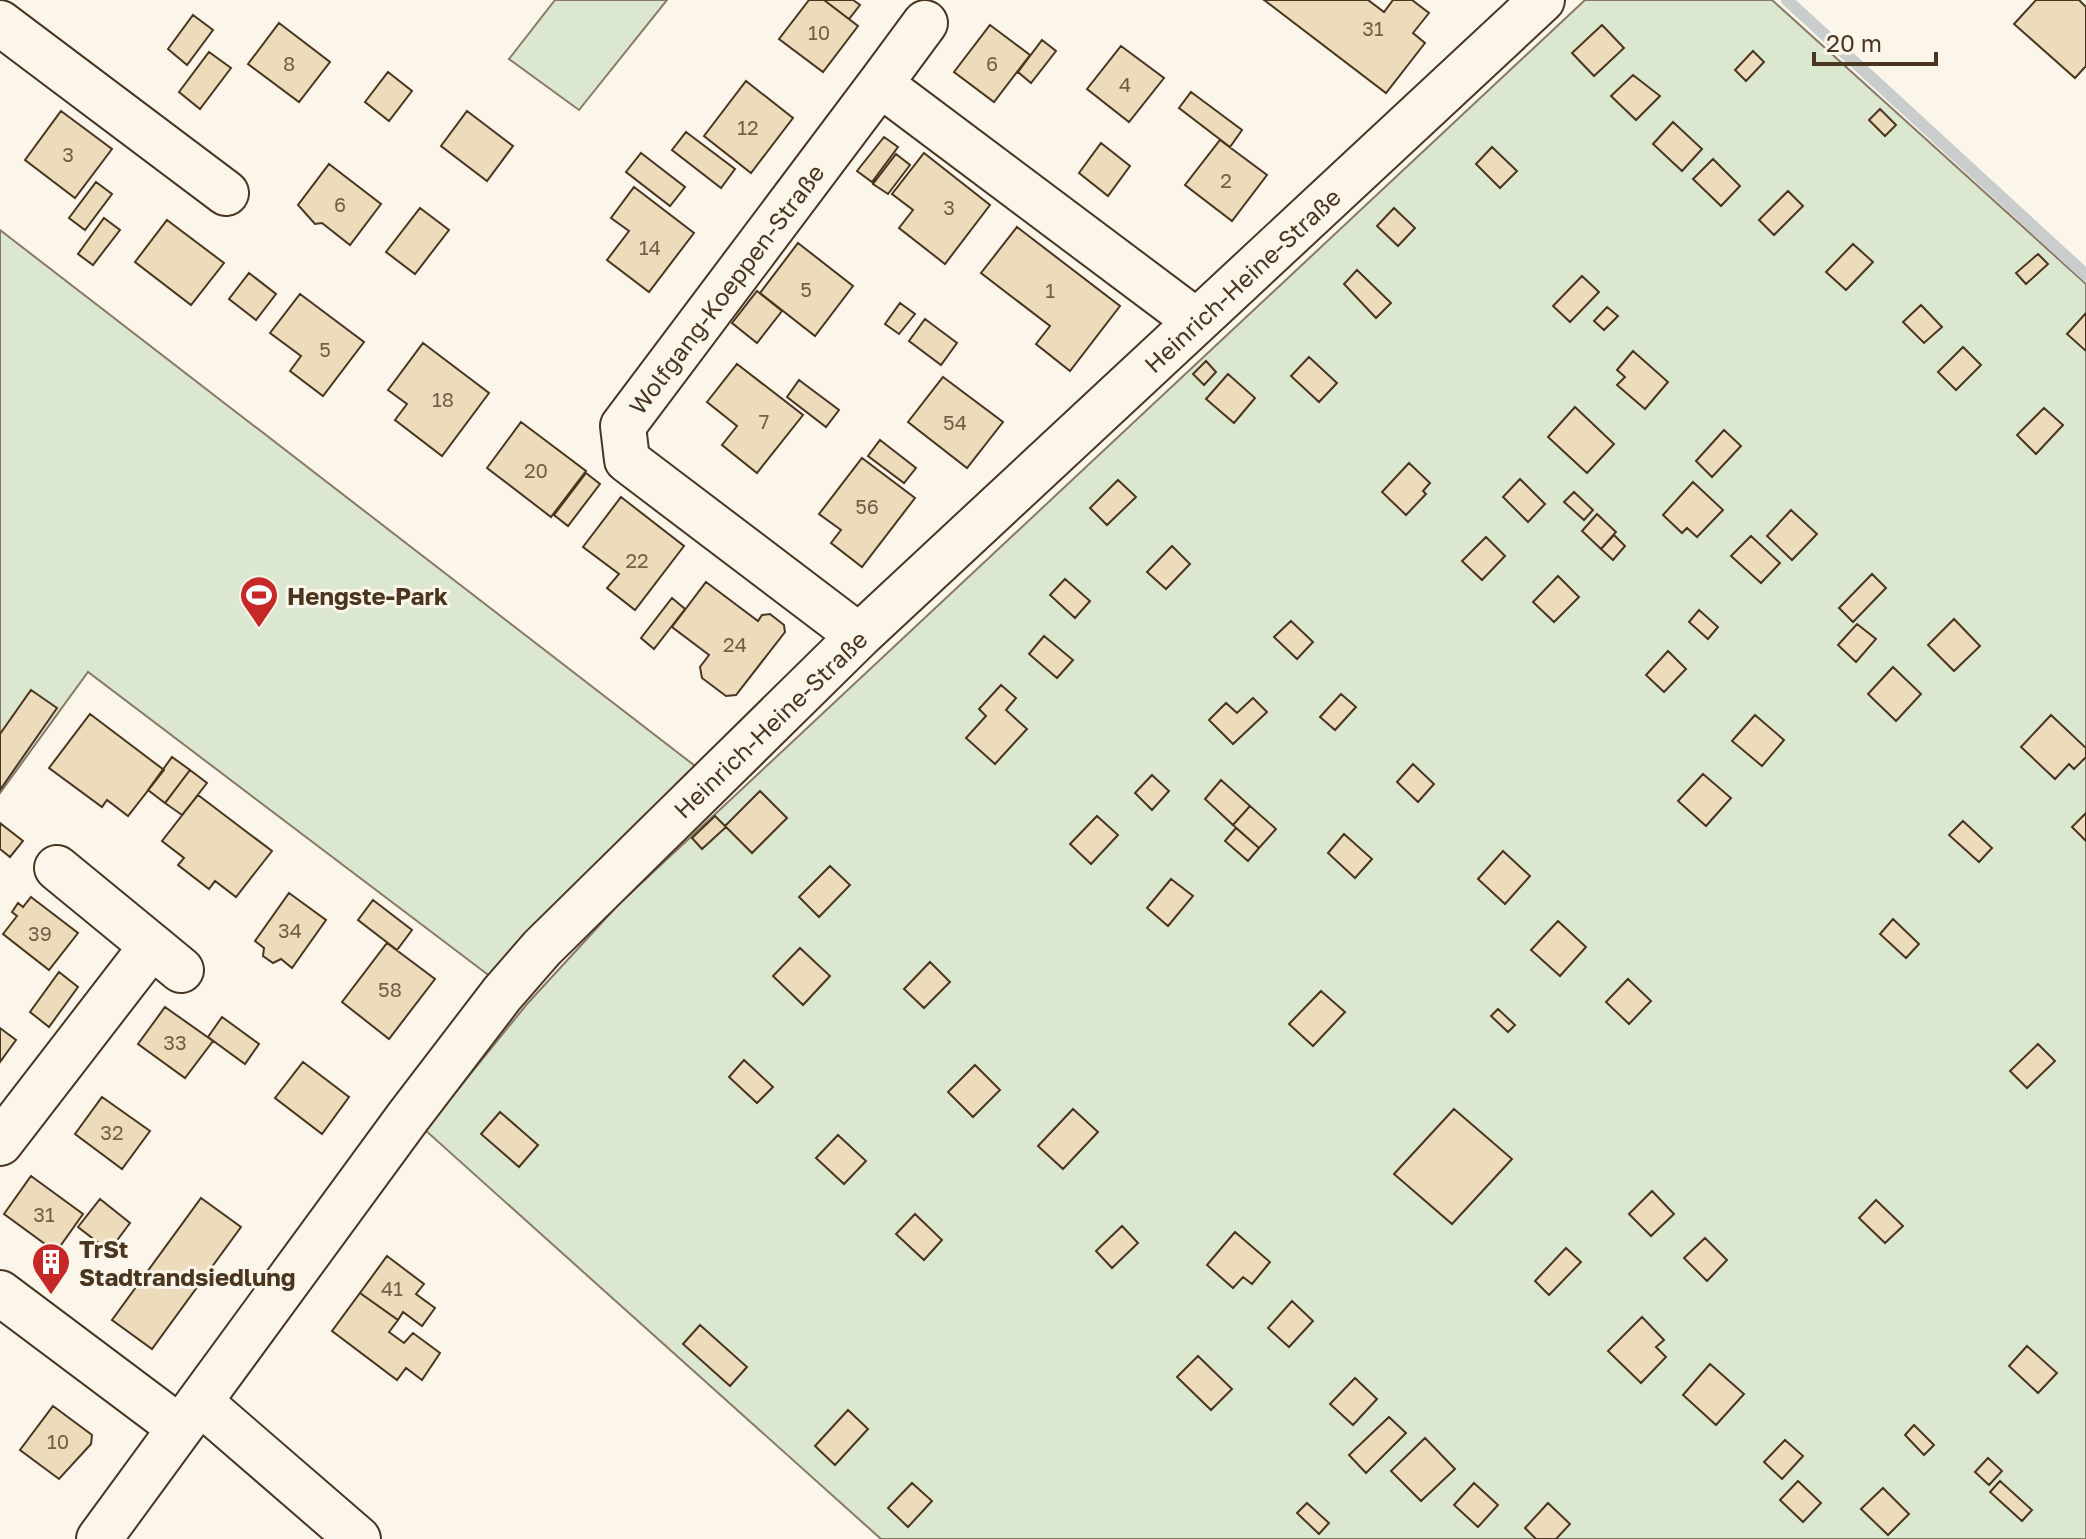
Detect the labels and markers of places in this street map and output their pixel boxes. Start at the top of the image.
sports icon: Hengste-Park [238,574,280,629]
place label: Hengste-Park [287,581,448,610]
place label: TrSt Stadtrandsiedlung [79,1234,295,1291]
building icon: TrSt Stadtrandsiedlung [30,1241,72,1296]

